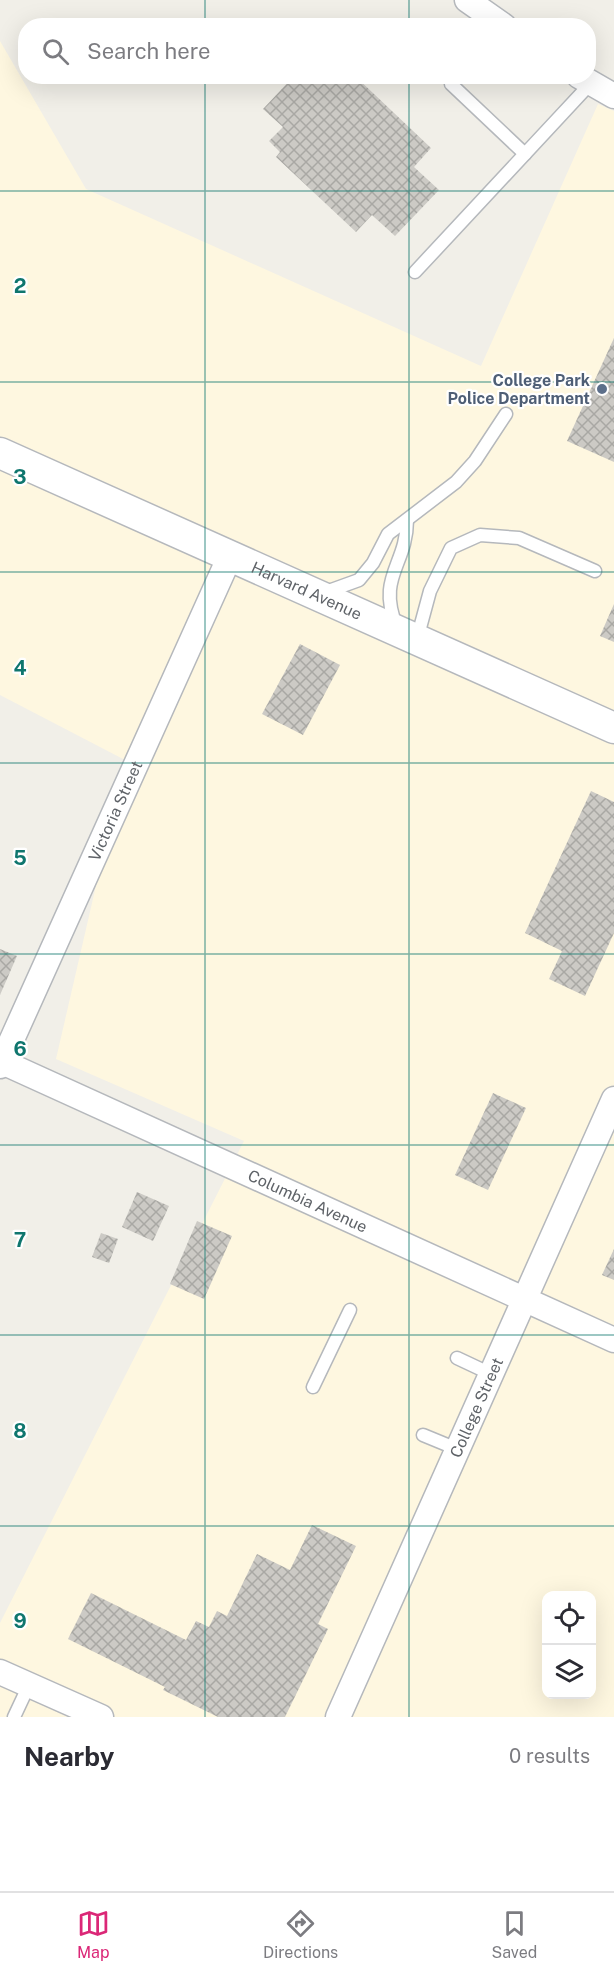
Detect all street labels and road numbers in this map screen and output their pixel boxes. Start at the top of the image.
street label: Harvard Avenue [248,558,365,624]
street label: Victoria Street [85,758,146,864]
street label: Columbia Avenue [245,1166,370,1237]
street label: College Street [446,1355,507,1461]

